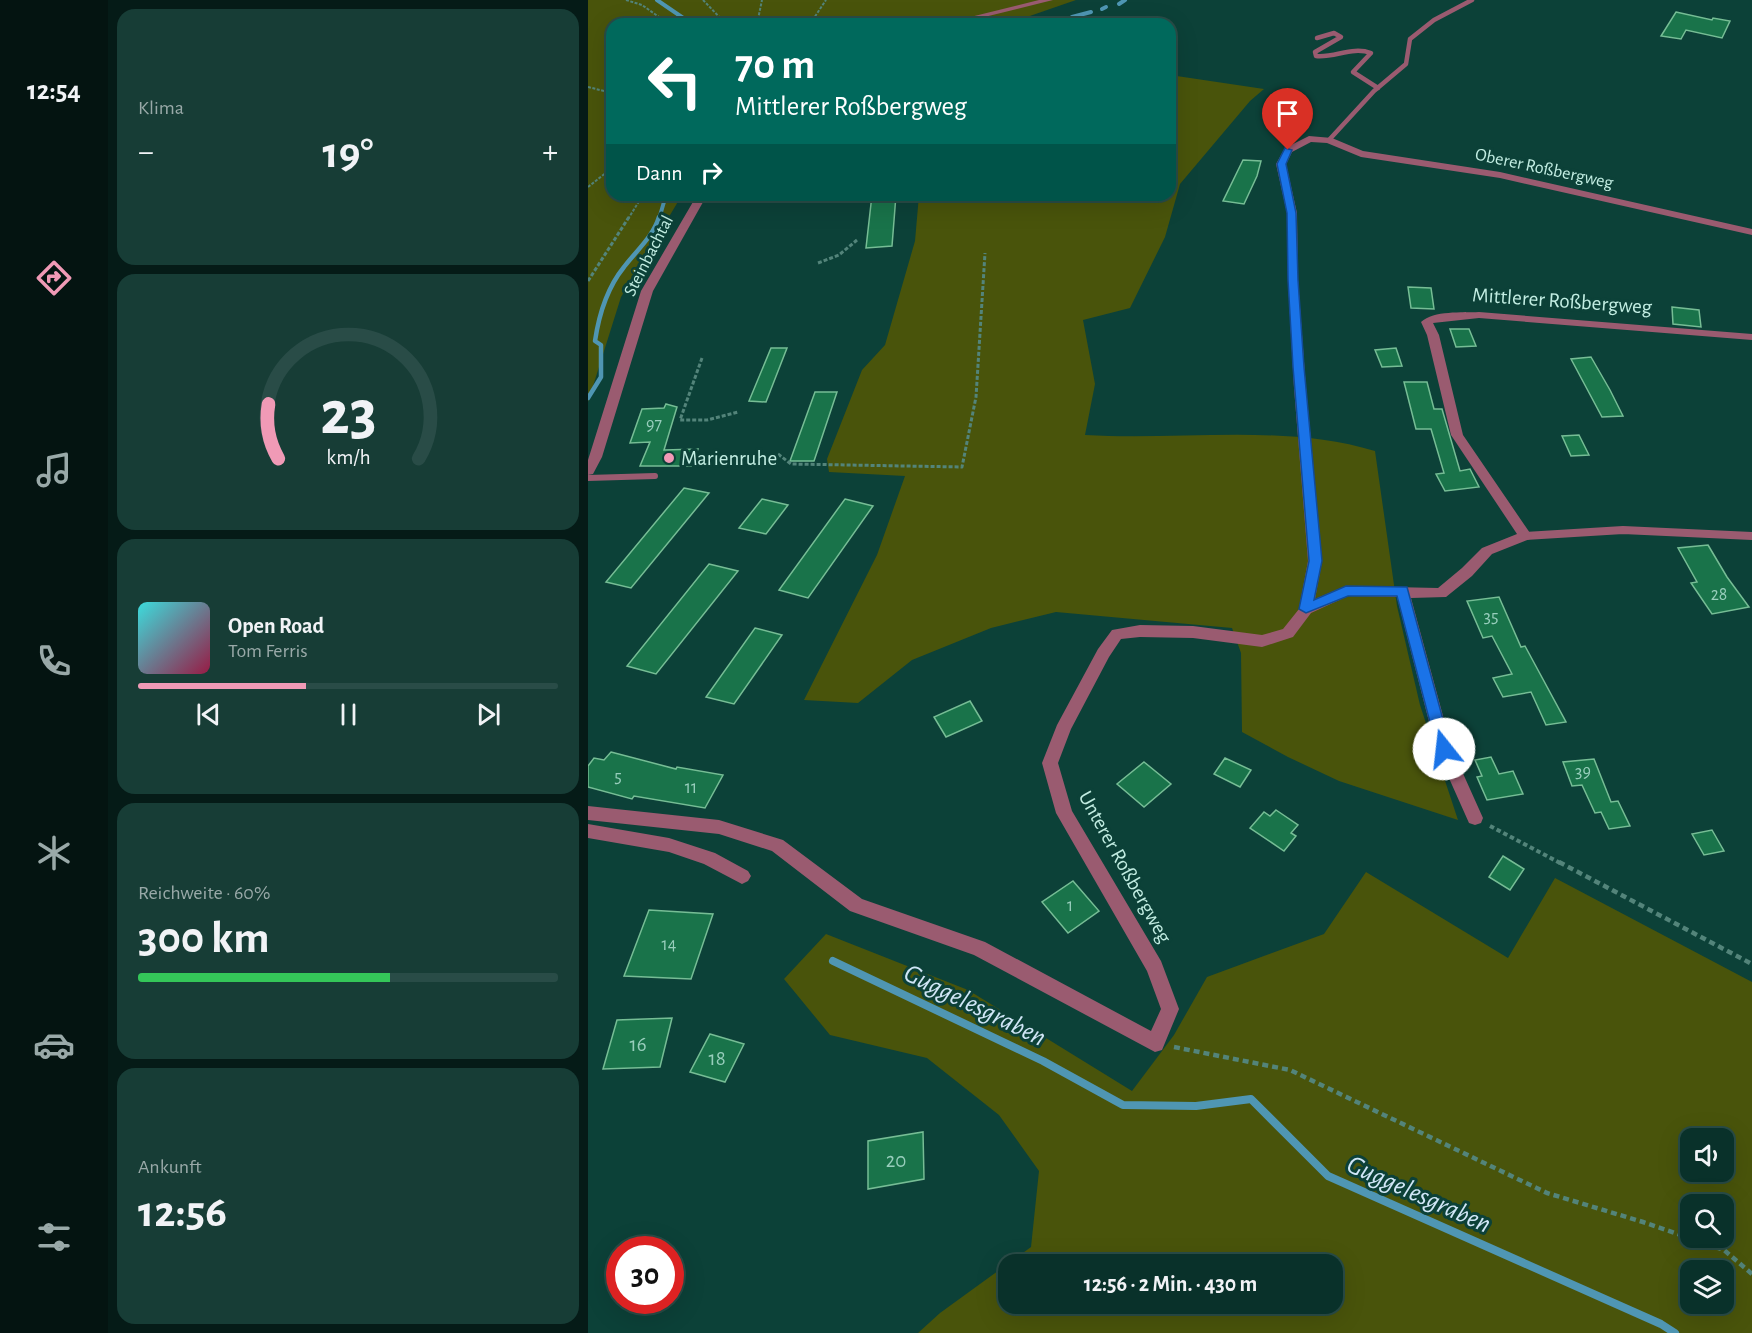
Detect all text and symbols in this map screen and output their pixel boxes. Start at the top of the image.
icon: left [636,42,714,120]
text: 70 m [735,44,815,86]
text: 12:54 [27,77,81,104]
pin [1262,88,1313,150]
text: Mittlerer Roßbergweg [735,93,967,120]
icon: arrive [1271,97,1304,130]
text: Klima [138,98,184,118]
text: 19° [322,131,374,176]
text: − [138,136,154,169]
text: + [542,136,558,169]
street label: Oberer Roßbergweg [1473,146,1615,192]
icon: right [695,156,728,189]
text: Dann [636,162,683,184]
street label: Steinbachtal [621,213,677,299]
icon: directions [33,257,75,299]
street label: Mittlerer Roßbergweg [1471,284,1653,318]
text: 23 [320,383,376,445]
house number: 97 [646,416,662,434]
text: km/h [326,447,370,468]
place label: Marienruhe [681,448,777,469]
icon: music [33,449,75,491]
marker: Marienruhe [662,451,676,465]
house number: 28 [1711,586,1727,604]
house number: 35 [1484,608,1498,626]
text: Open Road [228,615,324,637]
icon: phone [33,640,75,682]
text: Tom Ferris [228,641,308,661]
icon: previous [192,698,225,731]
icon: pause [332,698,365,731]
icon: next [472,698,505,731]
position arrow [1412,717,1476,781]
house number: 39 [1575,763,1591,781]
house number: 5 [614,768,622,786]
house number: 11 [685,779,697,797]
street label: Unterer Roßbergweg [1075,788,1176,947]
icon: climate [33,832,75,874]
text: Reichweite · 60% [138,883,270,903]
house number: 1 [1067,897,1073,915]
text: 300 km [138,916,270,961]
house number: 14 [662,936,677,954]
water label: Guggelesgraben [900,959,1050,1051]
icon: car [33,1024,75,1066]
house number: 16 [629,1034,647,1055]
house number: 18 [708,1048,726,1069]
map controls [1680,1128,1734,1314]
button: sound [1680,1128,1734,1182]
house number: 20 [886,1150,906,1171]
water label: Guggelesgraben [1343,1150,1495,1238]
text: Ankunft [138,1157,202,1177]
text: 12:56 [138,1190,227,1235]
button: search [1680,1194,1734,1248]
icon: filters [33,1216,75,1258]
speed limit sign: 30 [606,1236,684,1314]
button: layers [1680,1260,1734,1314]
text: 12:56 · 2 Min. · 430 m [1084,1273,1257,1295]

